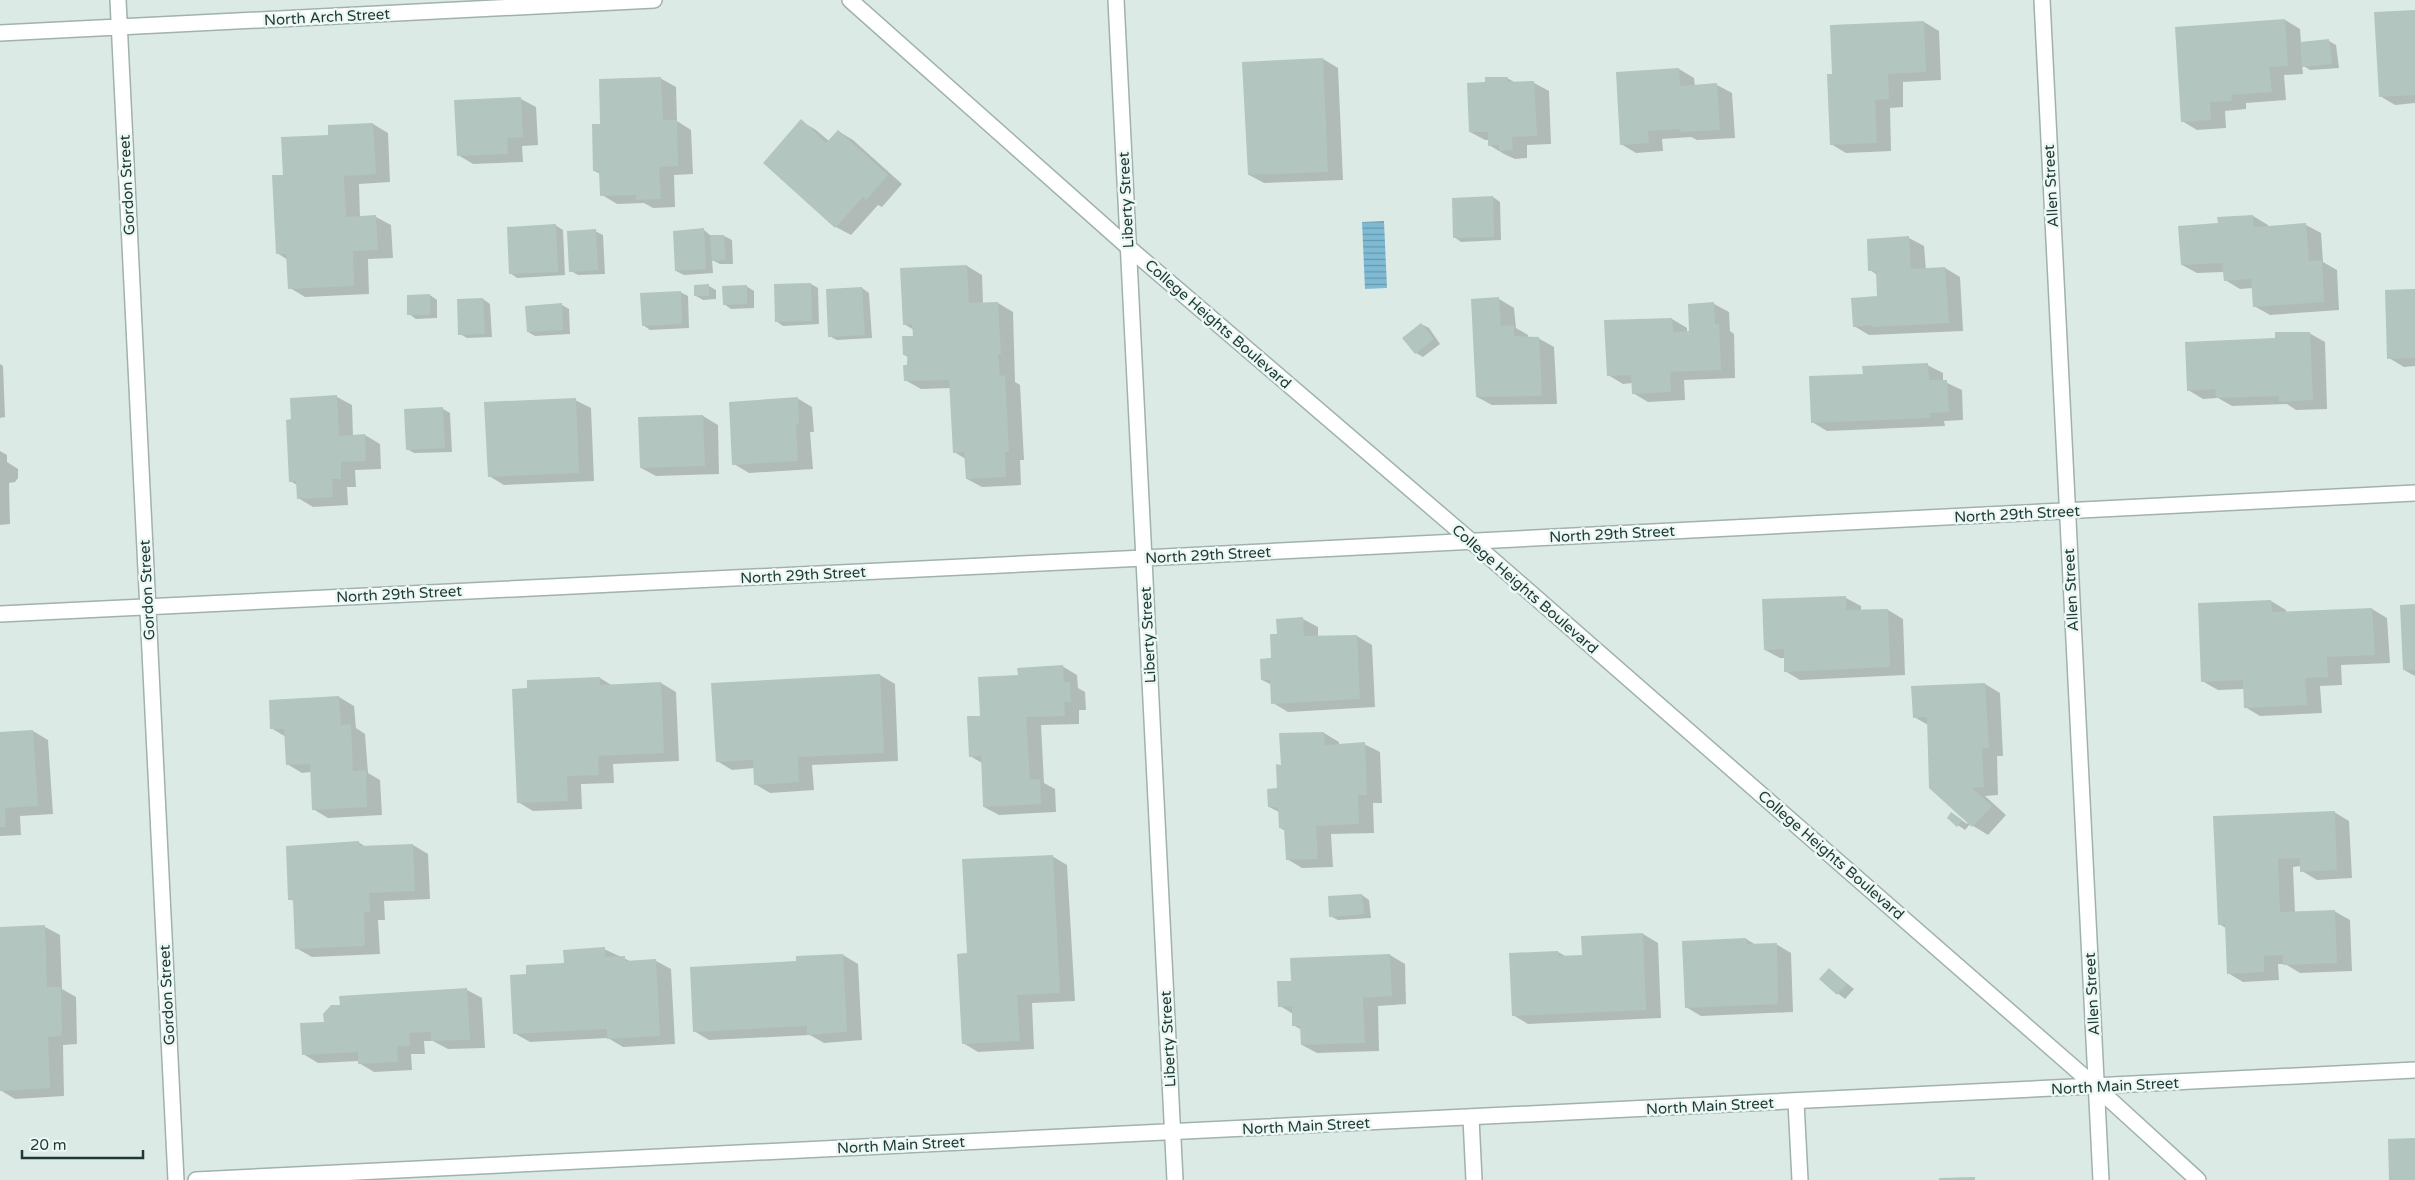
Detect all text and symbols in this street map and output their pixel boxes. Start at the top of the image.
street label: North Arch Street [264,5,391,29]
street label: Gordon Street [115,134,139,236]
street label: Allen Street [2040,144,2062,228]
street label: Liberty Street [1114,151,1138,249]
street label: College Heights Boulevard [1141,256,1295,392]
street label: North 29th Street [1954,502,2081,526]
street label: College Heights Boulevard [1448,521,1602,657]
street label: North 29th Street [1549,522,1676,546]
street label: Gordon Street [135,539,159,641]
street label: North 29th Street [1145,543,1272,567]
street label: Allen Street [2060,548,2082,632]
street label: North 29th Street [740,563,867,587]
street label: North 29th Street [336,582,463,606]
street label: Liberty Street [1136,586,1160,684]
street label: College Heights Boulevard [1754,787,1908,923]
street label: Gordon Street [155,944,179,1046]
street label: Allen Street [2081,952,2103,1036]
street label: Liberty Street [1156,990,1180,1088]
street label: North Main Street [2051,1074,2180,1098]
street label: North Main Street [1646,1094,1775,1118]
street label: North Main Street [1242,1114,1371,1138]
scale bar [22,1128,144,1160]
street label: North Main Street [837,1133,966,1157]
text: 20 m [30,1136,67,1154]

